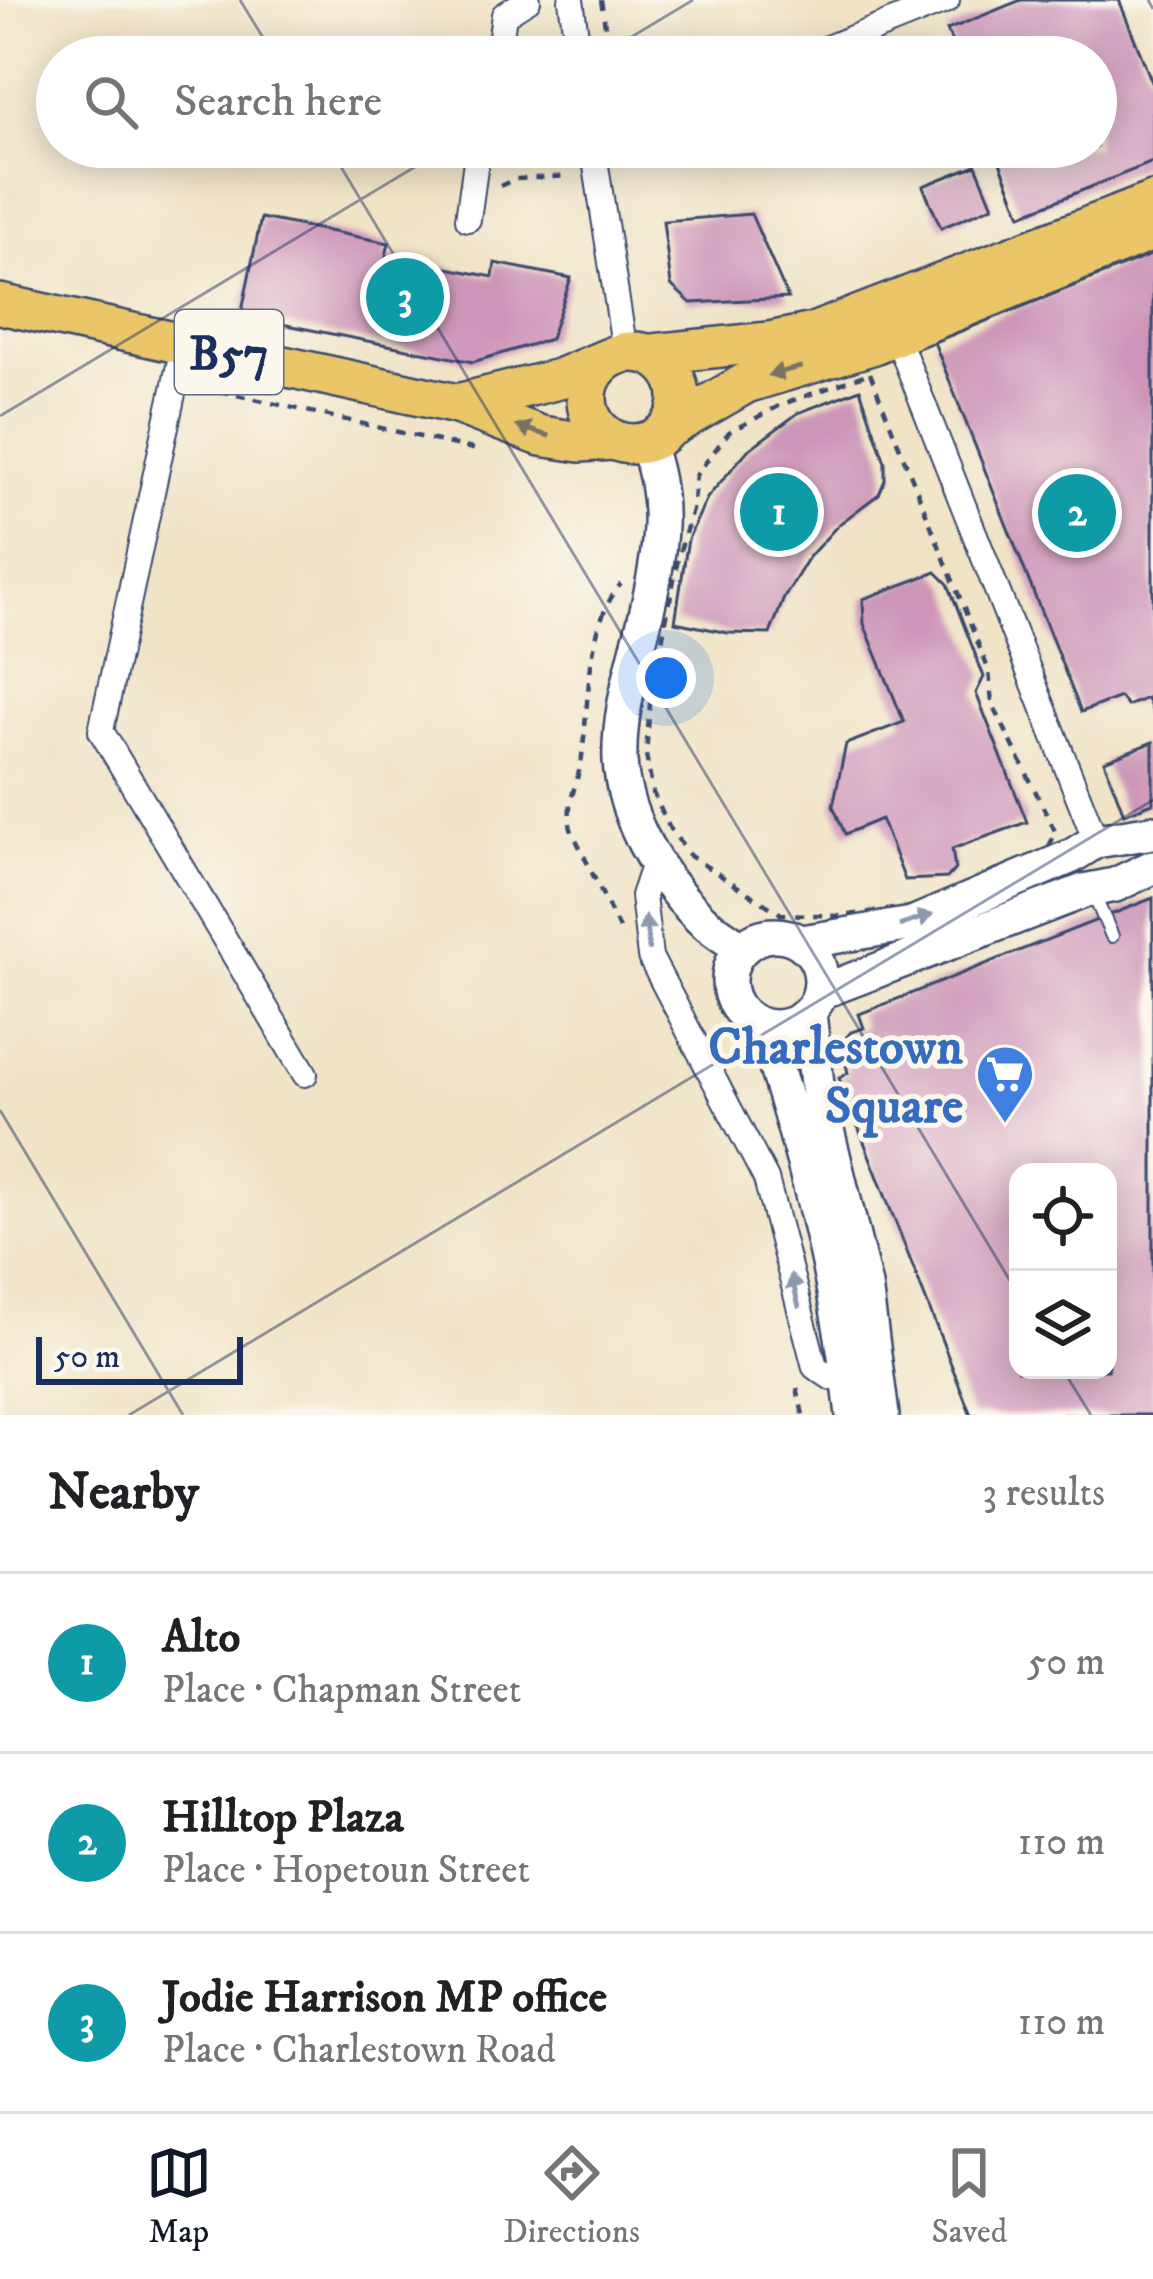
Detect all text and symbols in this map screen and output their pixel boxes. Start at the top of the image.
search box [36,36,1117,168]
icon: search [78,69,144,135]
text: Search here [174,74,382,130]
pin: 3 [366,252,444,342]
road number: B57 [175,310,283,394]
one-way arrow [767,362,804,381]
one-way arrow [514,421,551,440]
pin: 1 [740,467,818,557]
pin: 2 [1038,468,1116,558]
your location [636,648,696,708]
one-way arrow [898,910,934,928]
one-way arrow [638,914,657,951]
place label: Charlestown Square [708,1016,963,1139]
supermarket icon: Charlestown Square [974,1043,1036,1125]
map controls [1009,1163,1117,1379]
button: locate [1009,1163,1117,1271]
button: layers [1009,1271,1117,1379]
one-way arrow [785,1272,804,1309]
scale bar [36,1331,243,1384]
text: 50 m [54,1337,120,1378]
text: Nearby [48,1461,199,1525]
text: 3 results [982,1469,1105,1518]
text: Alto [162,1610,240,1666]
text: 1 [80,1638,94,1687]
text: 50 m [1027,1638,1105,1687]
text: Place · Chapman Street [162,1666,521,1715]
text: Hilltop Plaza [162,1790,404,1846]
text: 2 [77,1818,97,1867]
text: 110 m [1018,1818,1105,1867]
text: Place · Hopetoun Street [162,1846,530,1895]
text: Jodie Harrison MP office [162,1970,607,2026]
text: 3 [80,1998,94,2047]
text: 110 m [1018,1998,1105,2047]
text: Place · Charlestown Road [162,2026,556,2075]
tab: Map [146,2140,212,2253]
tab: Directions [503,2140,640,2253]
tab: Saved [931,2140,1007,2253]

